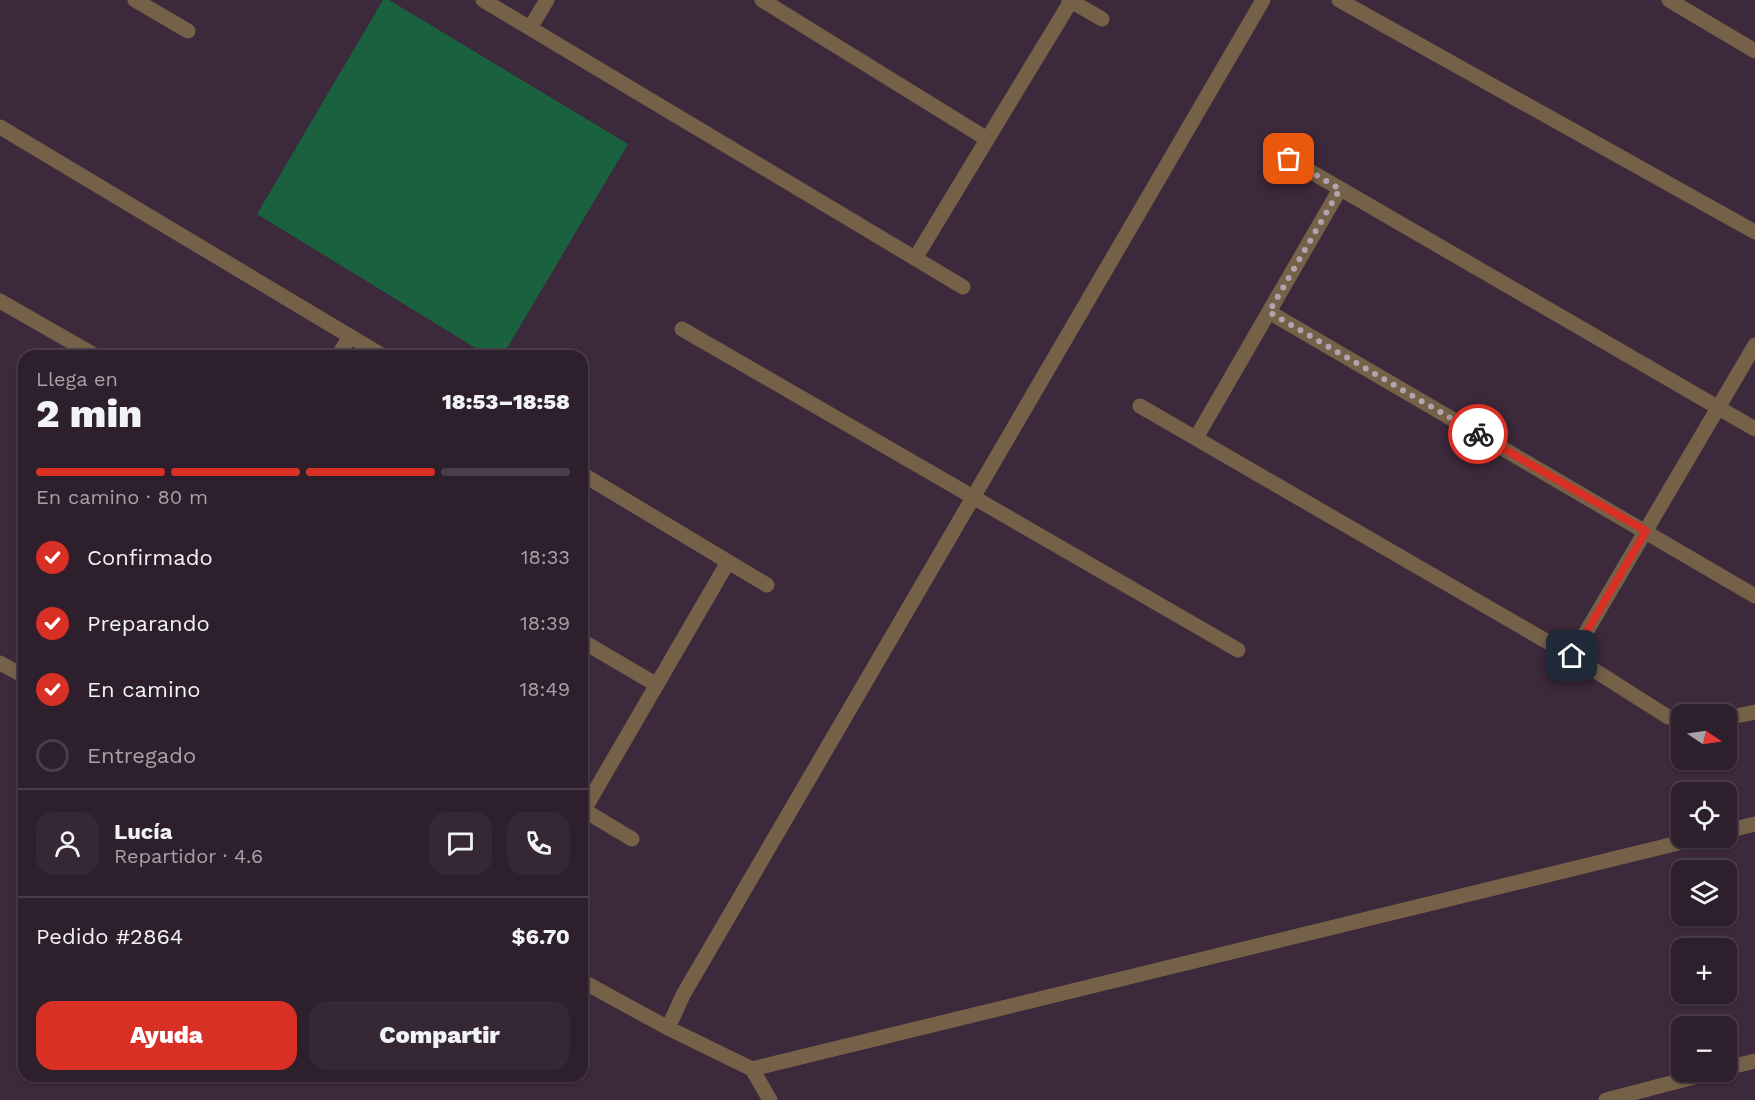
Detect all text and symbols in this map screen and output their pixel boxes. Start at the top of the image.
pin [1263,133,1314,184]
icon: bag [1272,142,1305,175]
text: Llega en [36,367,118,391]
text: 18:53–18:58 [442,389,570,414]
text: 2 min [36,391,142,436]
courier [1448,404,1508,464]
icon: bike [1462,418,1495,451]
text: En camino · 80 m [36,485,208,509]
icon: check [36,541,69,574]
text: Confirmado [87,545,213,570]
text: 18:33 [521,545,570,569]
icon: check [36,607,69,640]
text: Preparando [87,611,210,636]
text: 18:39 [520,611,570,635]
pin [1546,630,1597,681]
icon: home [1555,639,1588,672]
icon: check [36,673,69,706]
text: En camino [87,677,201,702]
text: 18:49 [519,677,570,701]
north arrow [1671,704,1737,770]
map controls [1671,704,1737,1082]
text: Entregado [87,743,196,768]
button: locate [1671,782,1737,848]
button: person [36,812,99,875]
button: chat [429,812,492,875]
button: phone [507,812,570,875]
text: Lucía [114,819,172,844]
text: Repartidor · 4.6 [114,844,263,868]
button: layers [1671,860,1737,926]
text: Pedido #2864 [36,924,183,949]
text: $6.70 [511,924,570,949]
button: + [1671,938,1737,1004]
button: Ayuda [36,1001,297,1070]
button: Compartir [309,1001,570,1070]
button: − [1671,1016,1737,1082]

